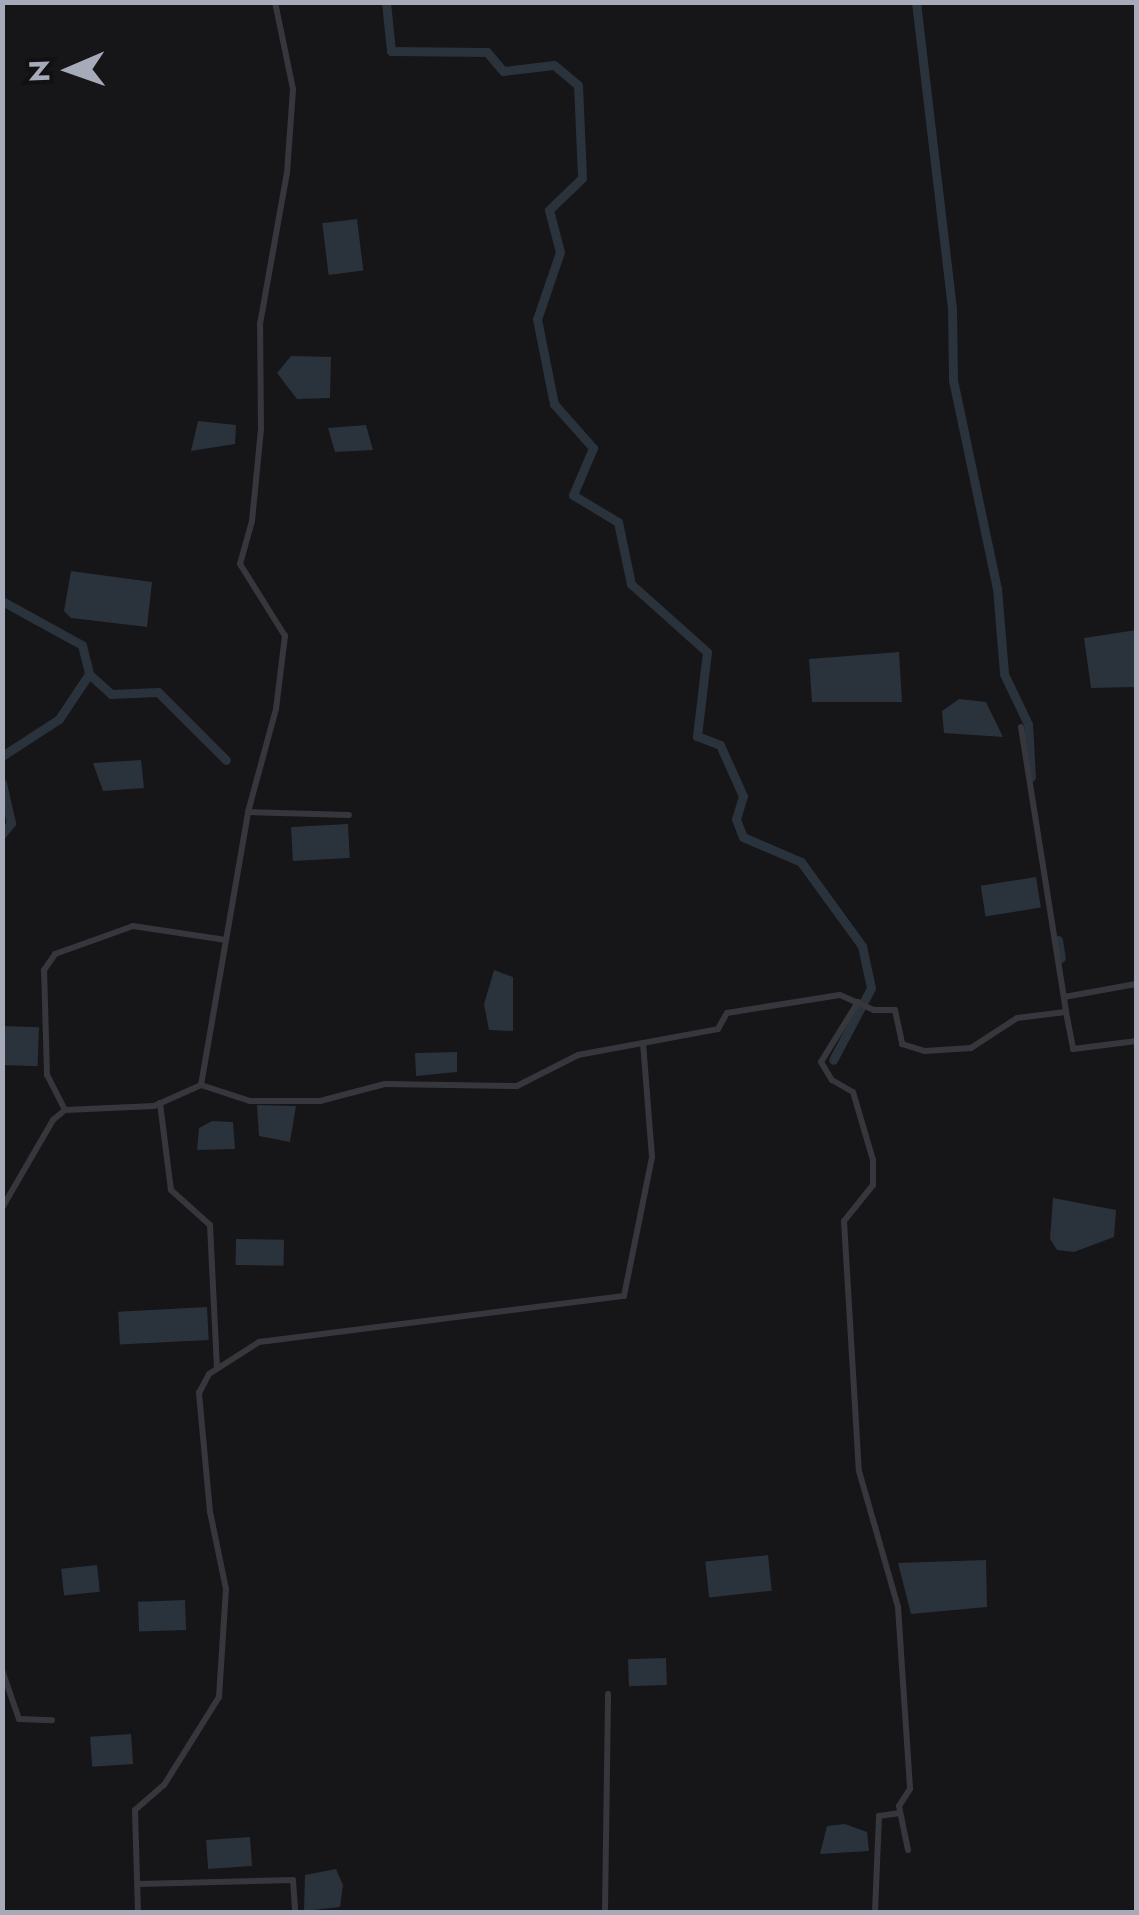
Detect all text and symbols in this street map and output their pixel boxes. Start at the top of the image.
north arrow [20,20,120,120]
text: N [19,59,60,83]

